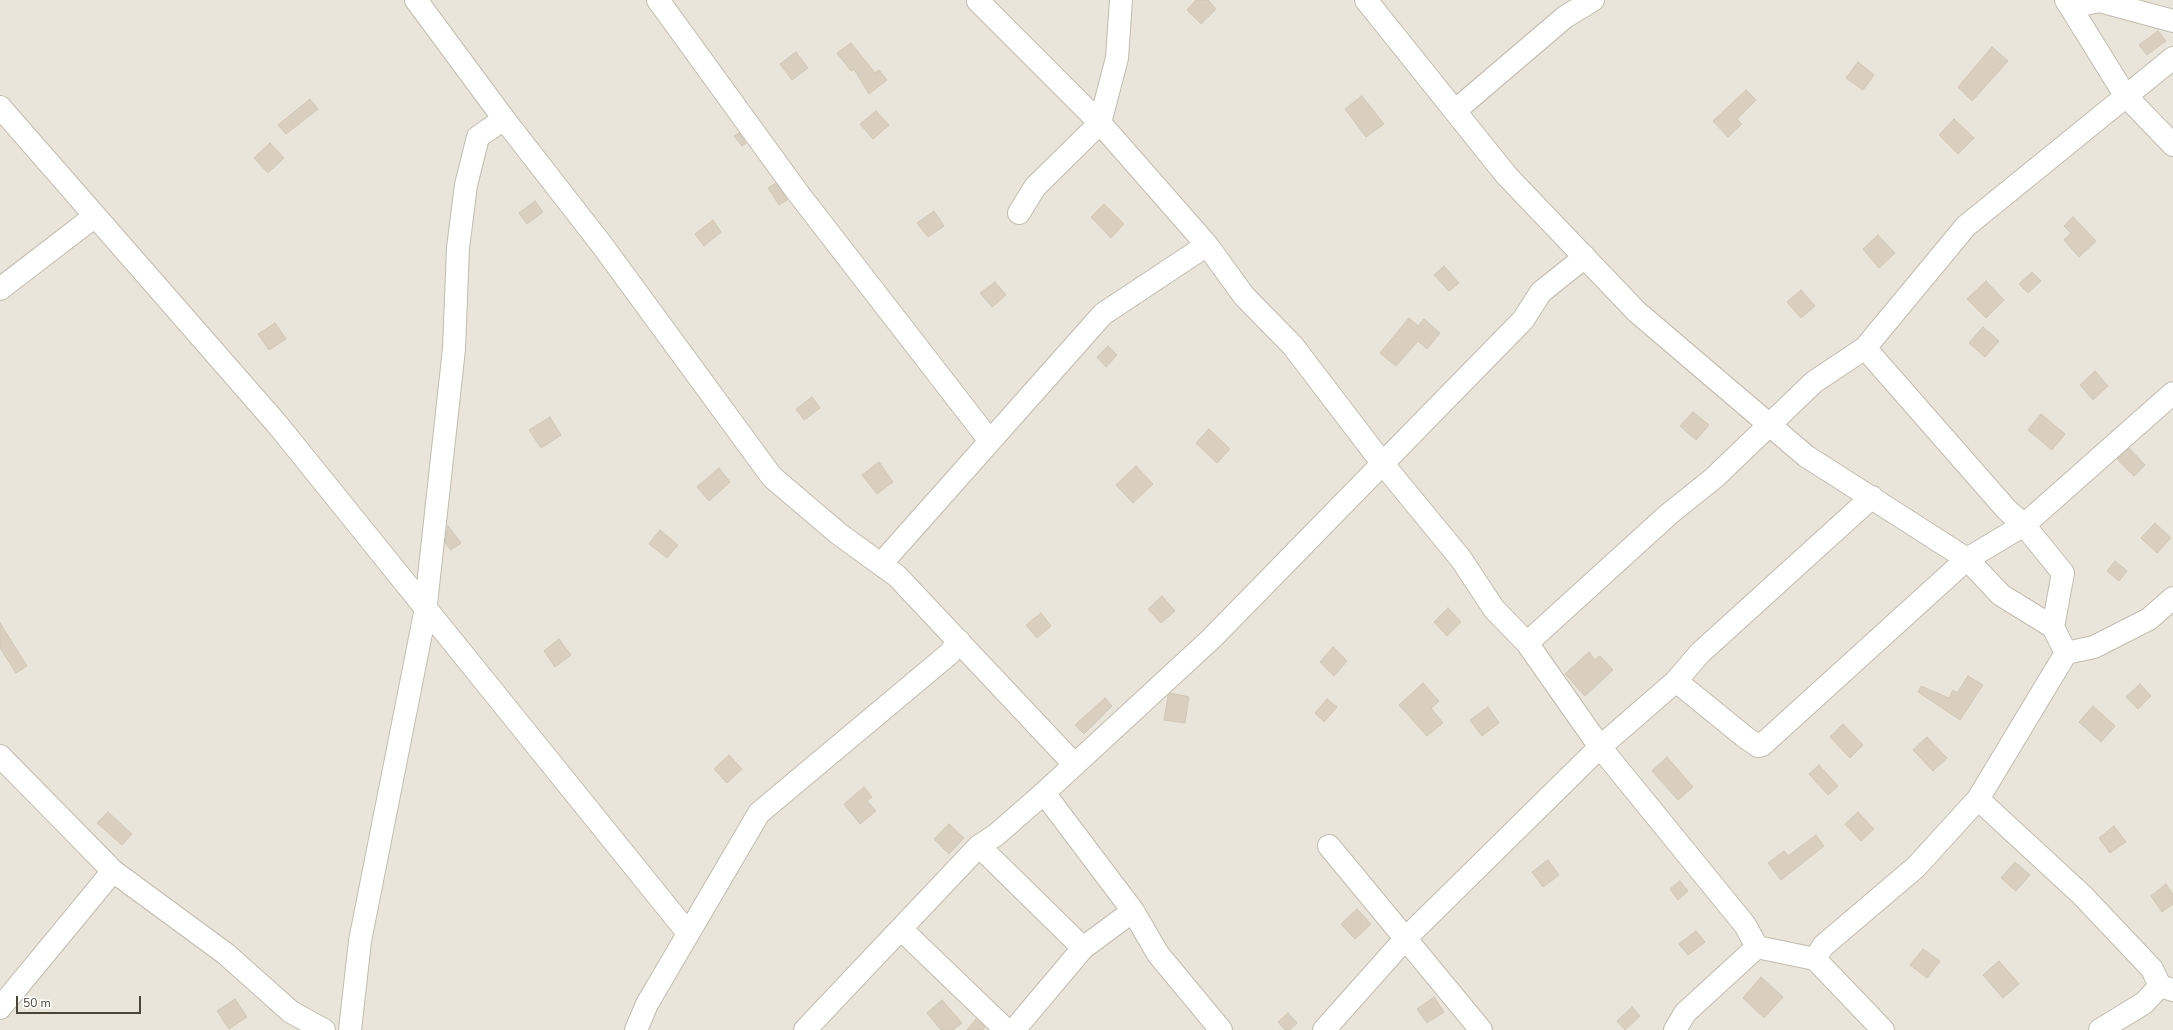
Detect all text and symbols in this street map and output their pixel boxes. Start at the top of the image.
scale bar [18,988,143,1014]
text: 50 m [23,995,51,1011]

